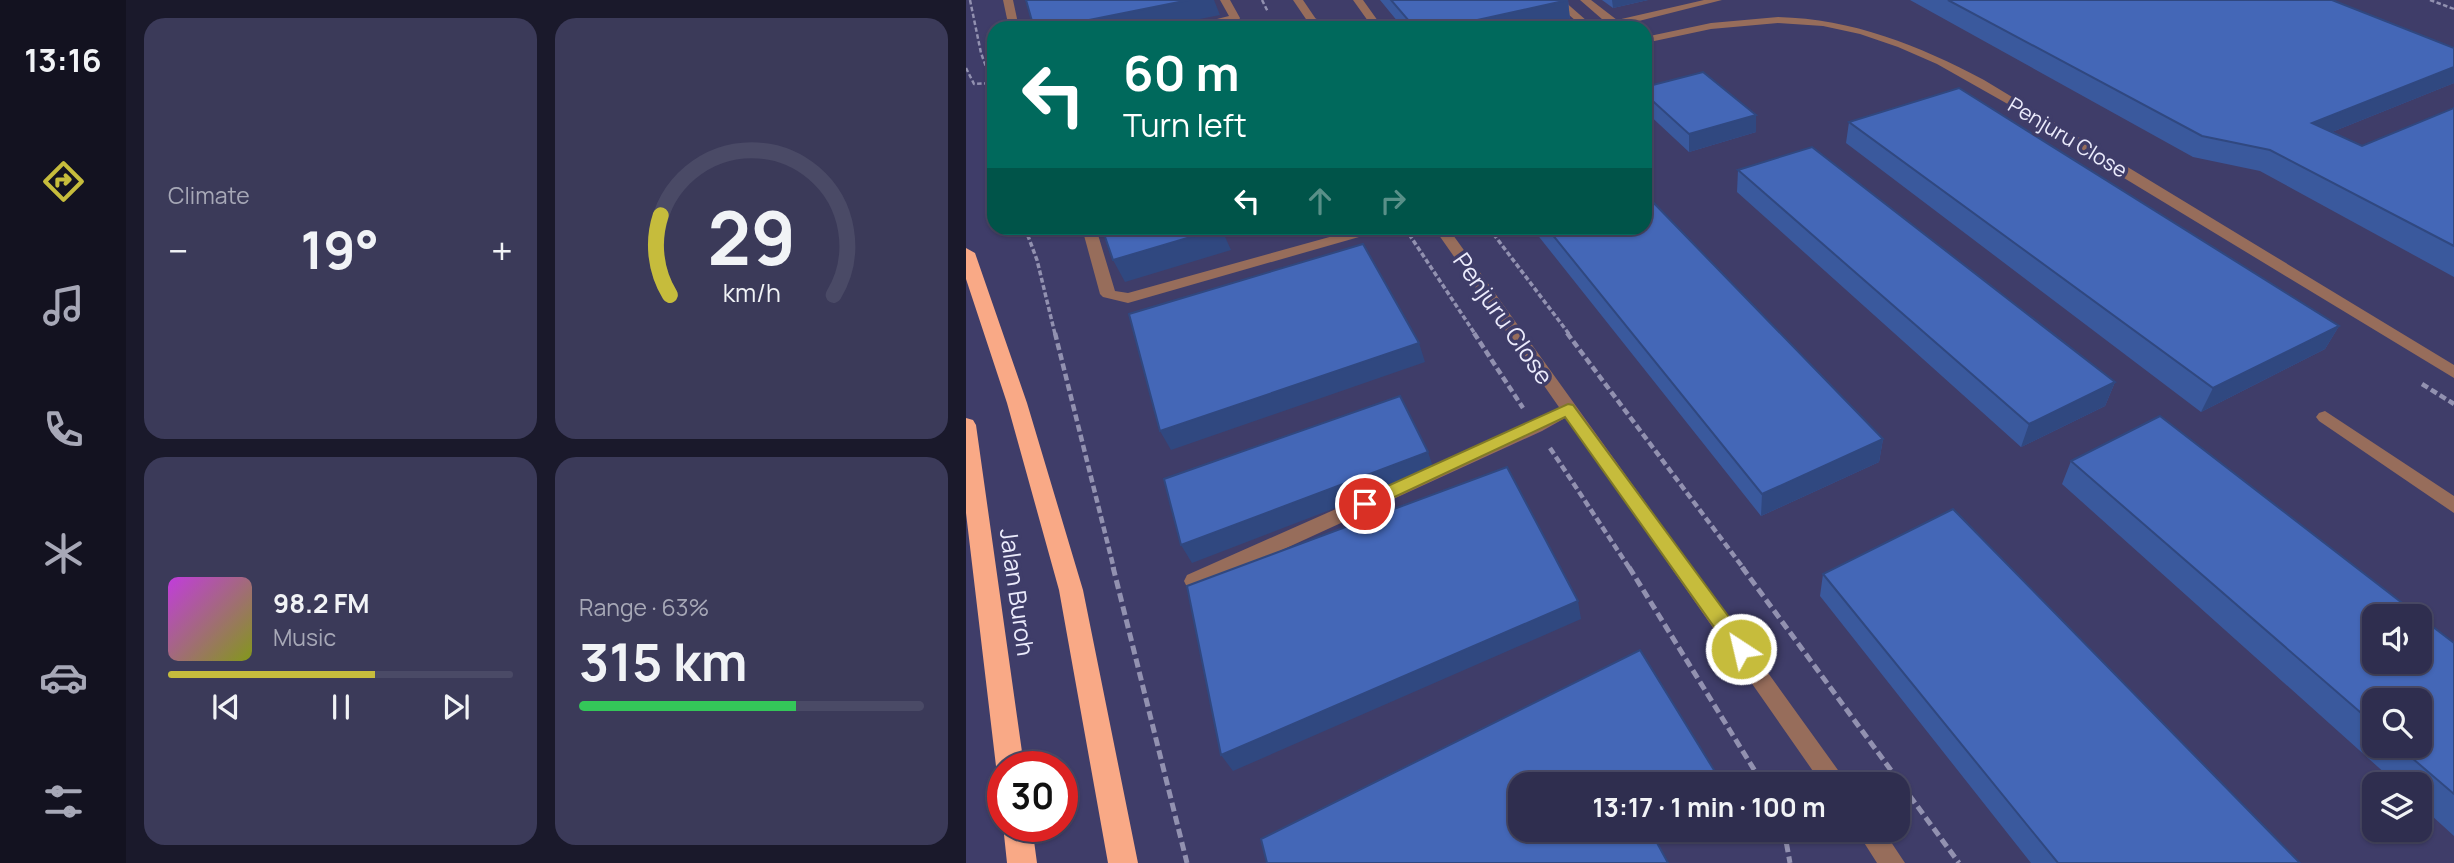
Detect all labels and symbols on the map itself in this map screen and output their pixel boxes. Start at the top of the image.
street label: Penjuru Close [2003,90,2133,184]
street label: Penjuru Close [1446,246,1562,390]
pin [1335,474,1395,534]
street label: Jalan Buroh [993,526,1043,658]
position arrow [1704,612,1778,686]
speed limit sign: 30 [987,751,1078,842]

